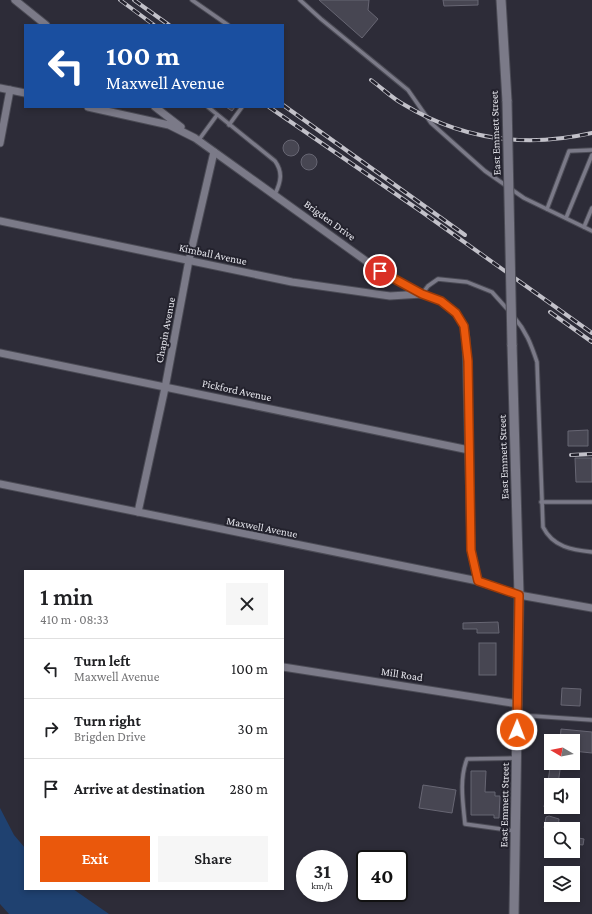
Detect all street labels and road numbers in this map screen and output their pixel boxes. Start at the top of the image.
street label: East Emmett Street [488,90,502,176]
street label: Brigden Drive [301,197,358,244]
street label: Kimball Avenue [178,241,248,267]
street label: Chapin Avenue [153,296,178,364]
street label: Pickford Avenue [201,377,273,403]
street label: East Emmett Street [496,414,510,500]
street label: Maxwell Avenue [225,514,299,540]
street label: Mill Road [380,665,424,683]
street label: East Emmett Street [497,762,511,847]

